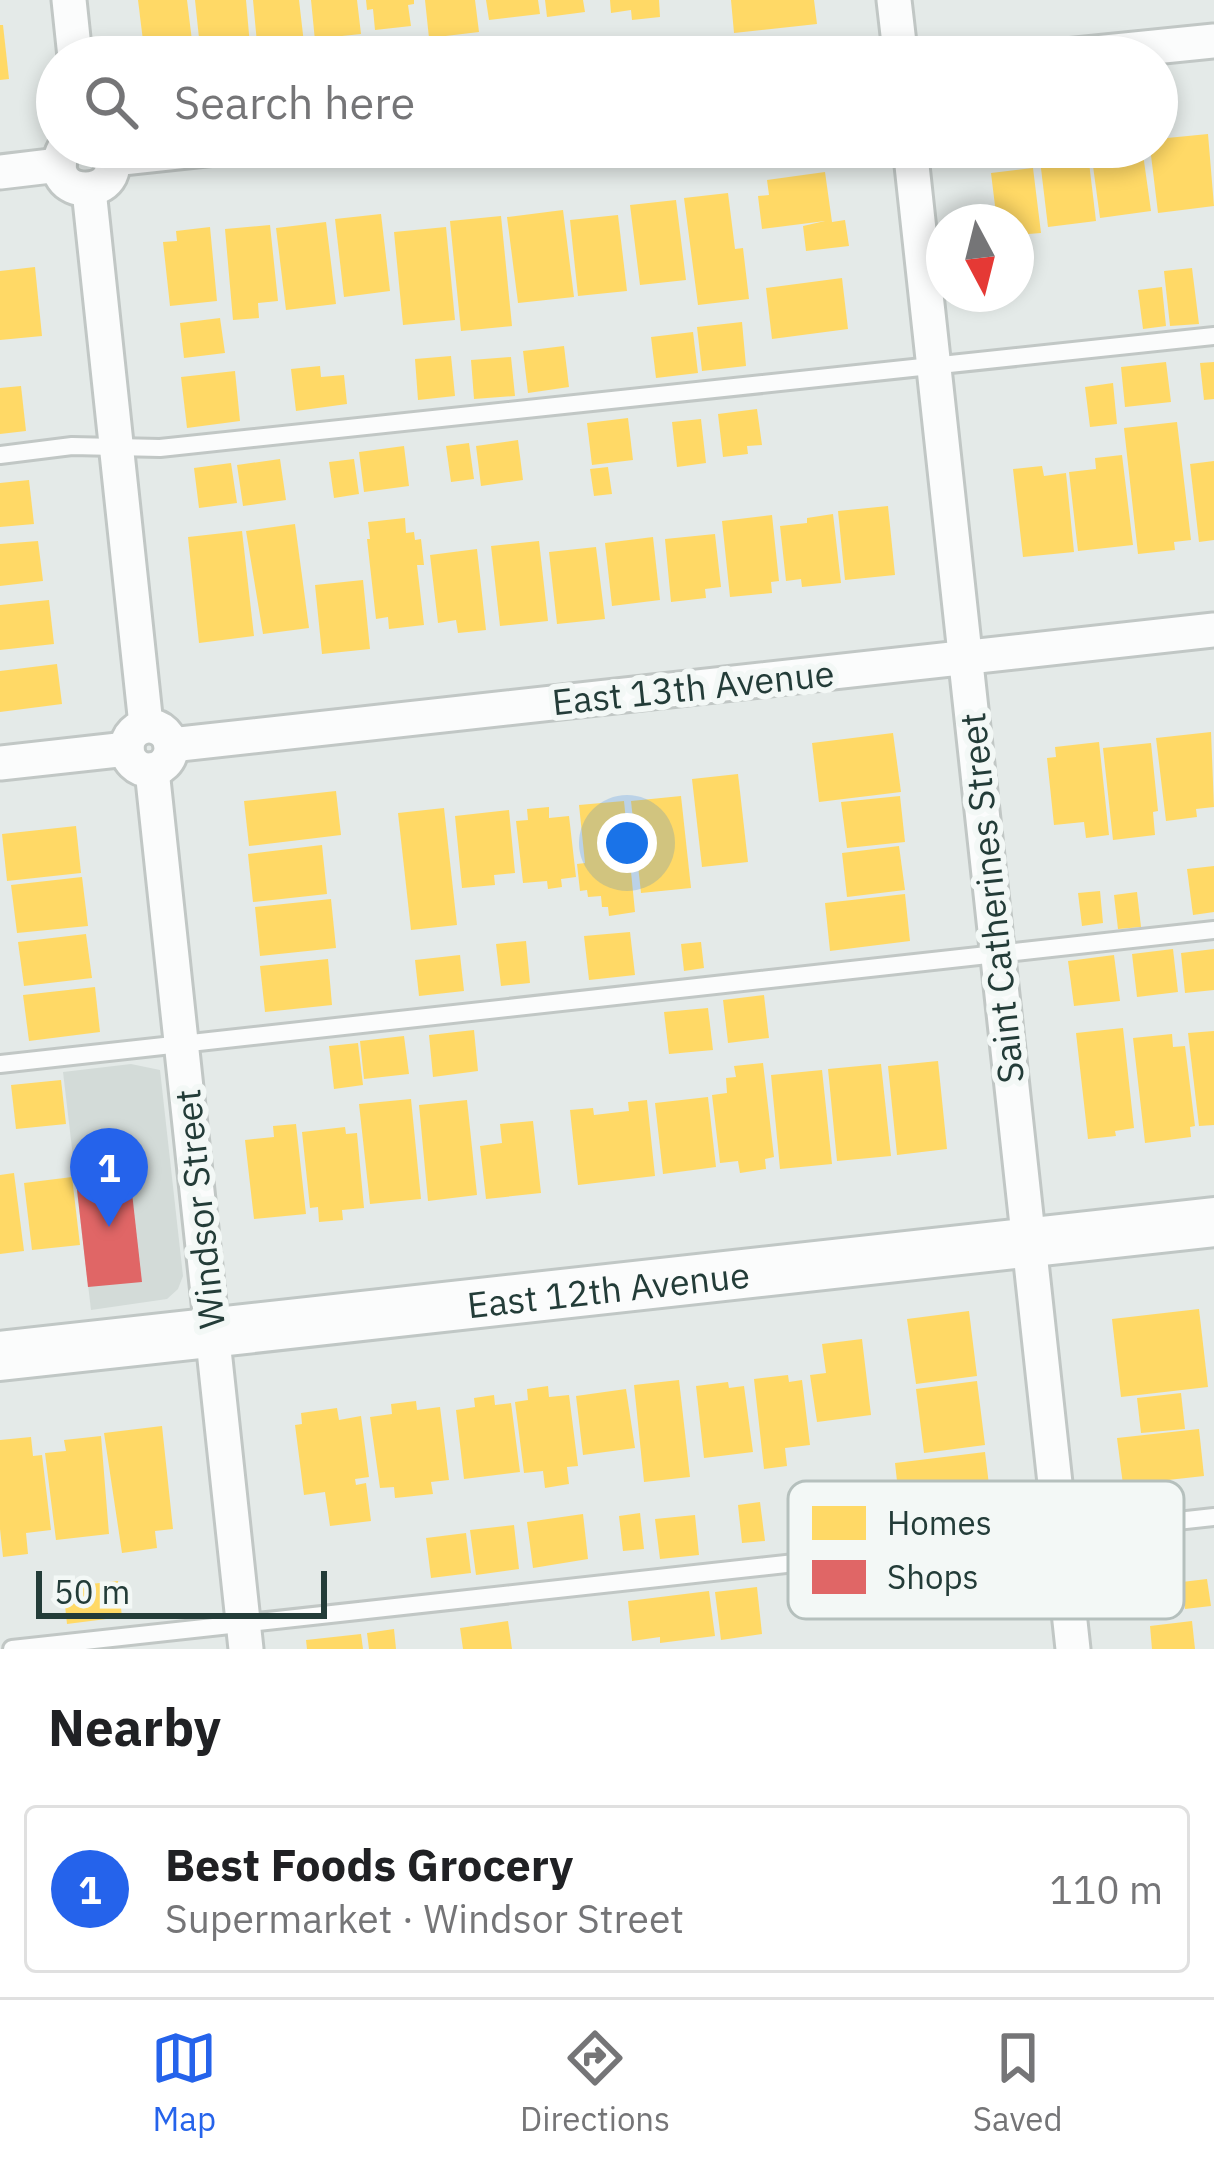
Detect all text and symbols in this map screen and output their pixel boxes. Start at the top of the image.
search box [36,36,1178,168]
icon: search [78,69,144,135]
text: Search here [174,73,415,131]
north arrow [926,204,1034,312]
street label: East 13th Avenue [550,649,836,725]
street label: Saint Catherines Street [948,710,1034,1086]
your location [597,813,657,873]
street label: Windsor Street [163,1087,235,1331]
pin: 1 [70,1128,148,1227]
street label: East 12th Avenue [465,1250,752,1328]
legend [788,1481,1184,1619]
text: Homes [887,1501,992,1544]
text: Shops [887,1555,979,1598]
scale bar [36,1565,327,1618]
text: 50 m [54,1570,130,1613]
text: Nearby [48,1694,221,1760]
text: Best Foods Grocery [165,1835,573,1893]
text: 1 [78,1864,102,1915]
text: 110 m [1050,1864,1163,1915]
text: Supermarket · Windsor Street [165,1893,684,1944]
tab: Map [151,2025,217,2140]
tab: Directions [520,2025,670,2140]
tab: Saved [973,2025,1063,2140]

